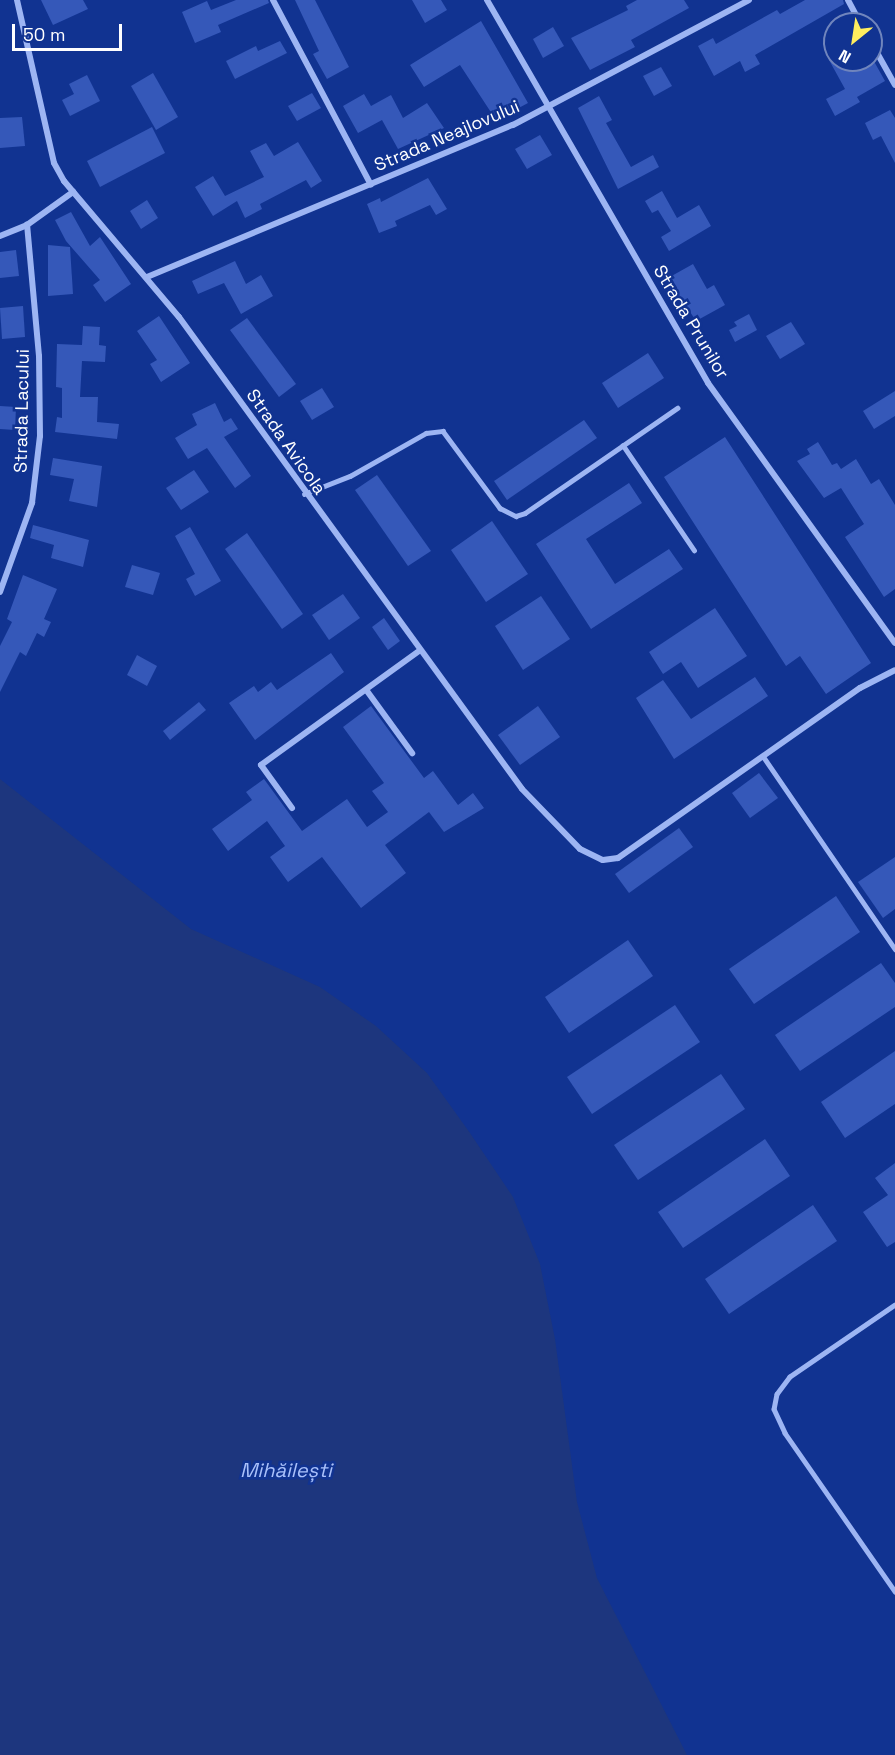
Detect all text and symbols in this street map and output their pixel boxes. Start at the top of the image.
scale bar [15,12,124,50]
north arrow [823,12,883,72]
text: 50 m [23,23,65,46]
text: N [835,45,855,68]
street label: Strada Neajlovului [371,96,523,176]
street label: Strada Prunilor [649,261,733,383]
street label: Strada Lacului [10,349,34,473]
street label: Strada Avicola [242,385,330,499]
water label: Mihăilești [240,1458,332,1482]

